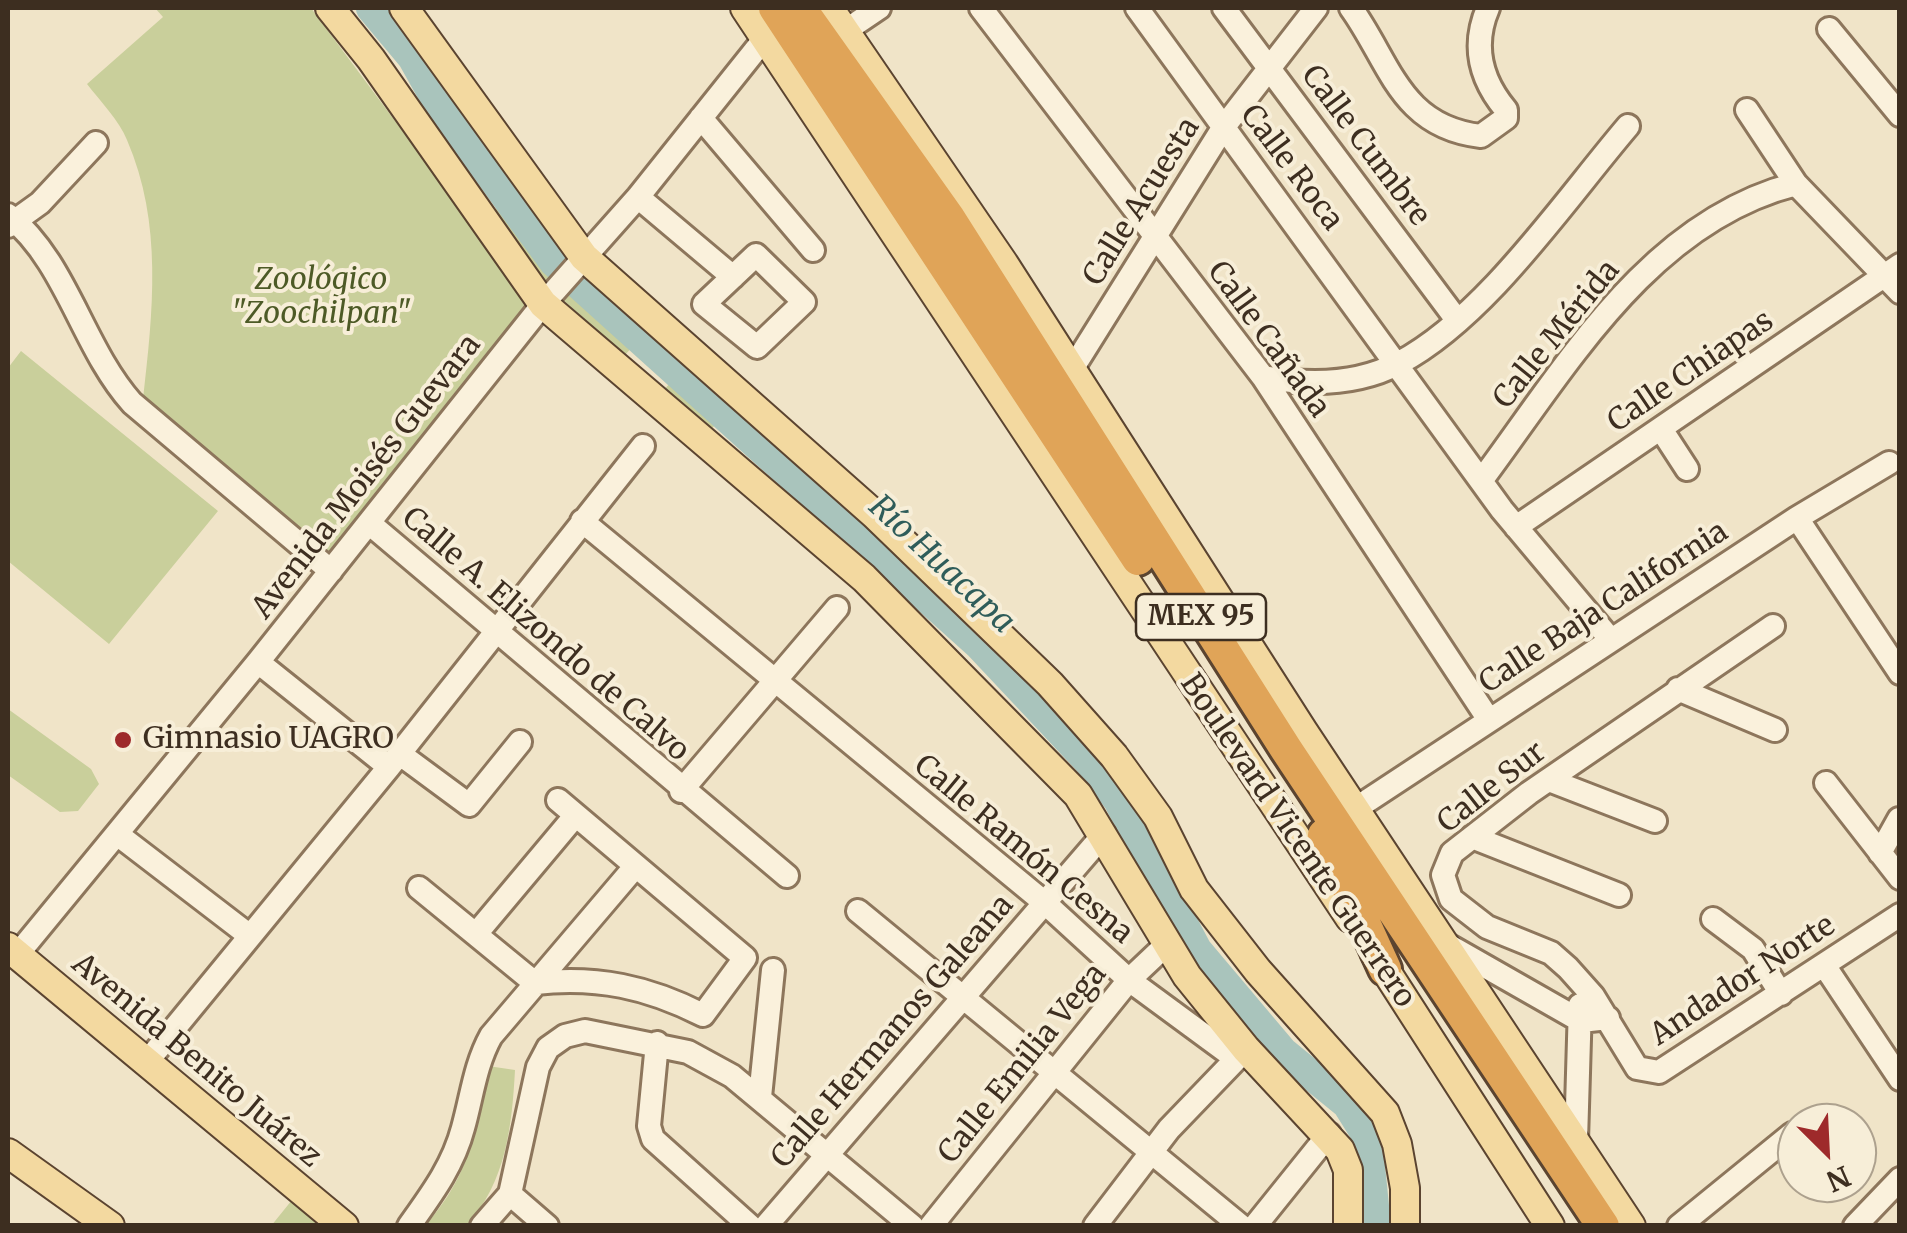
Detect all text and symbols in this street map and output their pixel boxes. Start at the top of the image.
street label: Calle Cumbre [1293,59,1437,233]
street label: Calle Roca [1232,98,1350,238]
street label: Calle Acuesta [1076,112,1208,292]
street label: Calle Mérida [1486,254,1628,416]
street label: Calle Cañada [1199,255,1337,425]
park label: Zoológico "Zoochilpan" [231,263,411,334]
street label: Calle Chiapas [1601,303,1781,441]
street label: Avenida Moisés Guevara [245,328,489,626]
water label: Río Huacapa [860,488,1022,642]
street label: Calle A. Elizondo de Calvo [394,501,696,769]
street label: Calle Baja California [1473,514,1735,702]
road number: MEX 95 [1136,594,1266,640]
street label: Boulevard Vicente Guerrero [1172,667,1422,1015]
place label: Gimnasio UAGRO [143,722,394,758]
marker: Gimnasio UAGRO [112,729,134,751]
street label: Calle Sur [1431,735,1553,841]
street label: Calle Ramón Cesna [906,748,1140,952]
street label: Calle Hermanos Galeana [765,888,1021,1176]
street label: Andador Norte [1644,908,1842,1054]
street label: Avenida Benito Juárez [64,946,328,1176]
street label: Calle Emilia Vega [932,957,1114,1171]
north arrow [1777,1103,1877,1203]
text: N [1821,1158,1856,1200]

